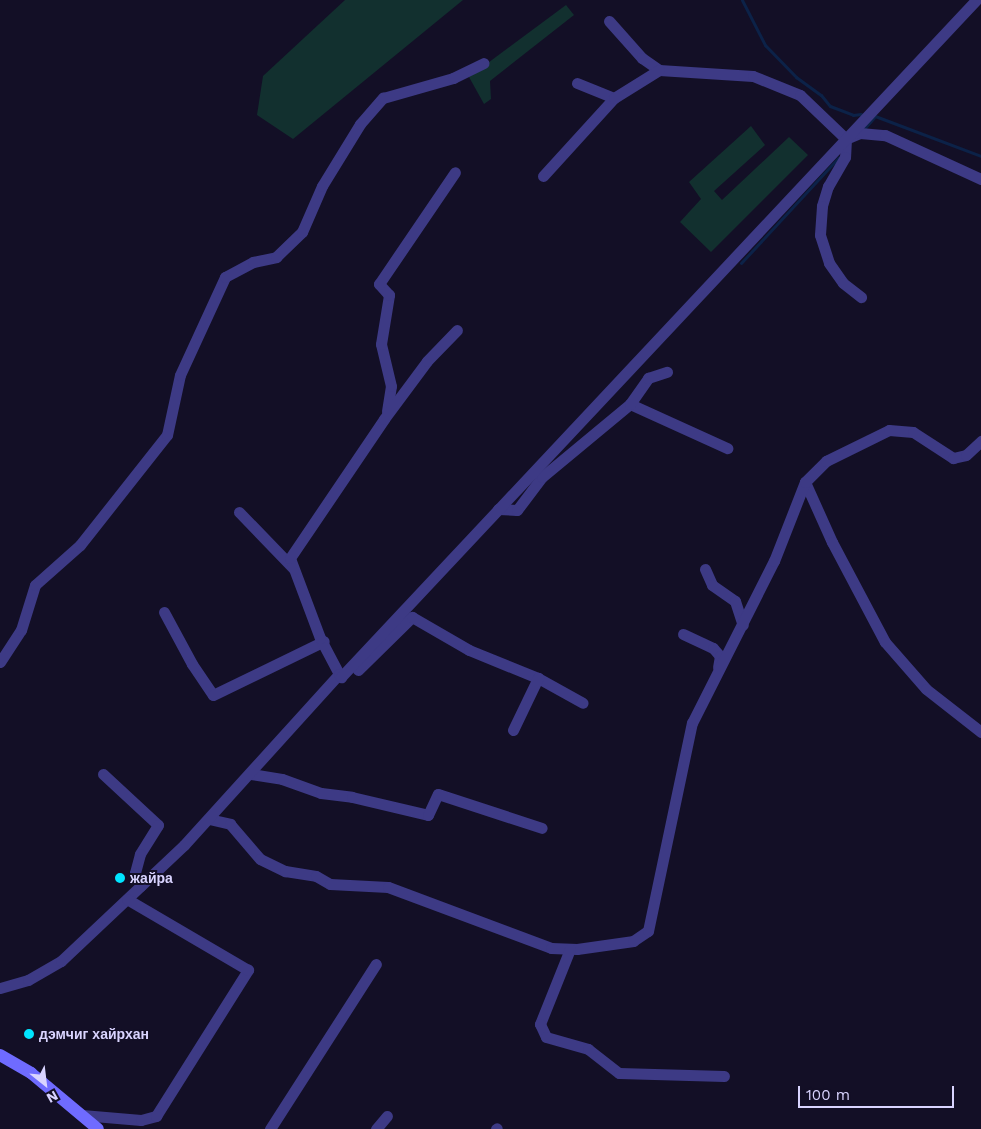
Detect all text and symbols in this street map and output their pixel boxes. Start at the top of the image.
place label: жайра [130,870,173,886]
marker: жайра [114,872,126,884]
place label: дэмчиг хайрхан [39,1026,149,1042]
marker: дэмчиг хайрхан [23,1028,35,1040]
north arrow [20,1059,70,1109]
scale bar [801,1076,957,1108]
text: 100 m [806,1086,850,1104]
text: N [44,1088,61,1107]

